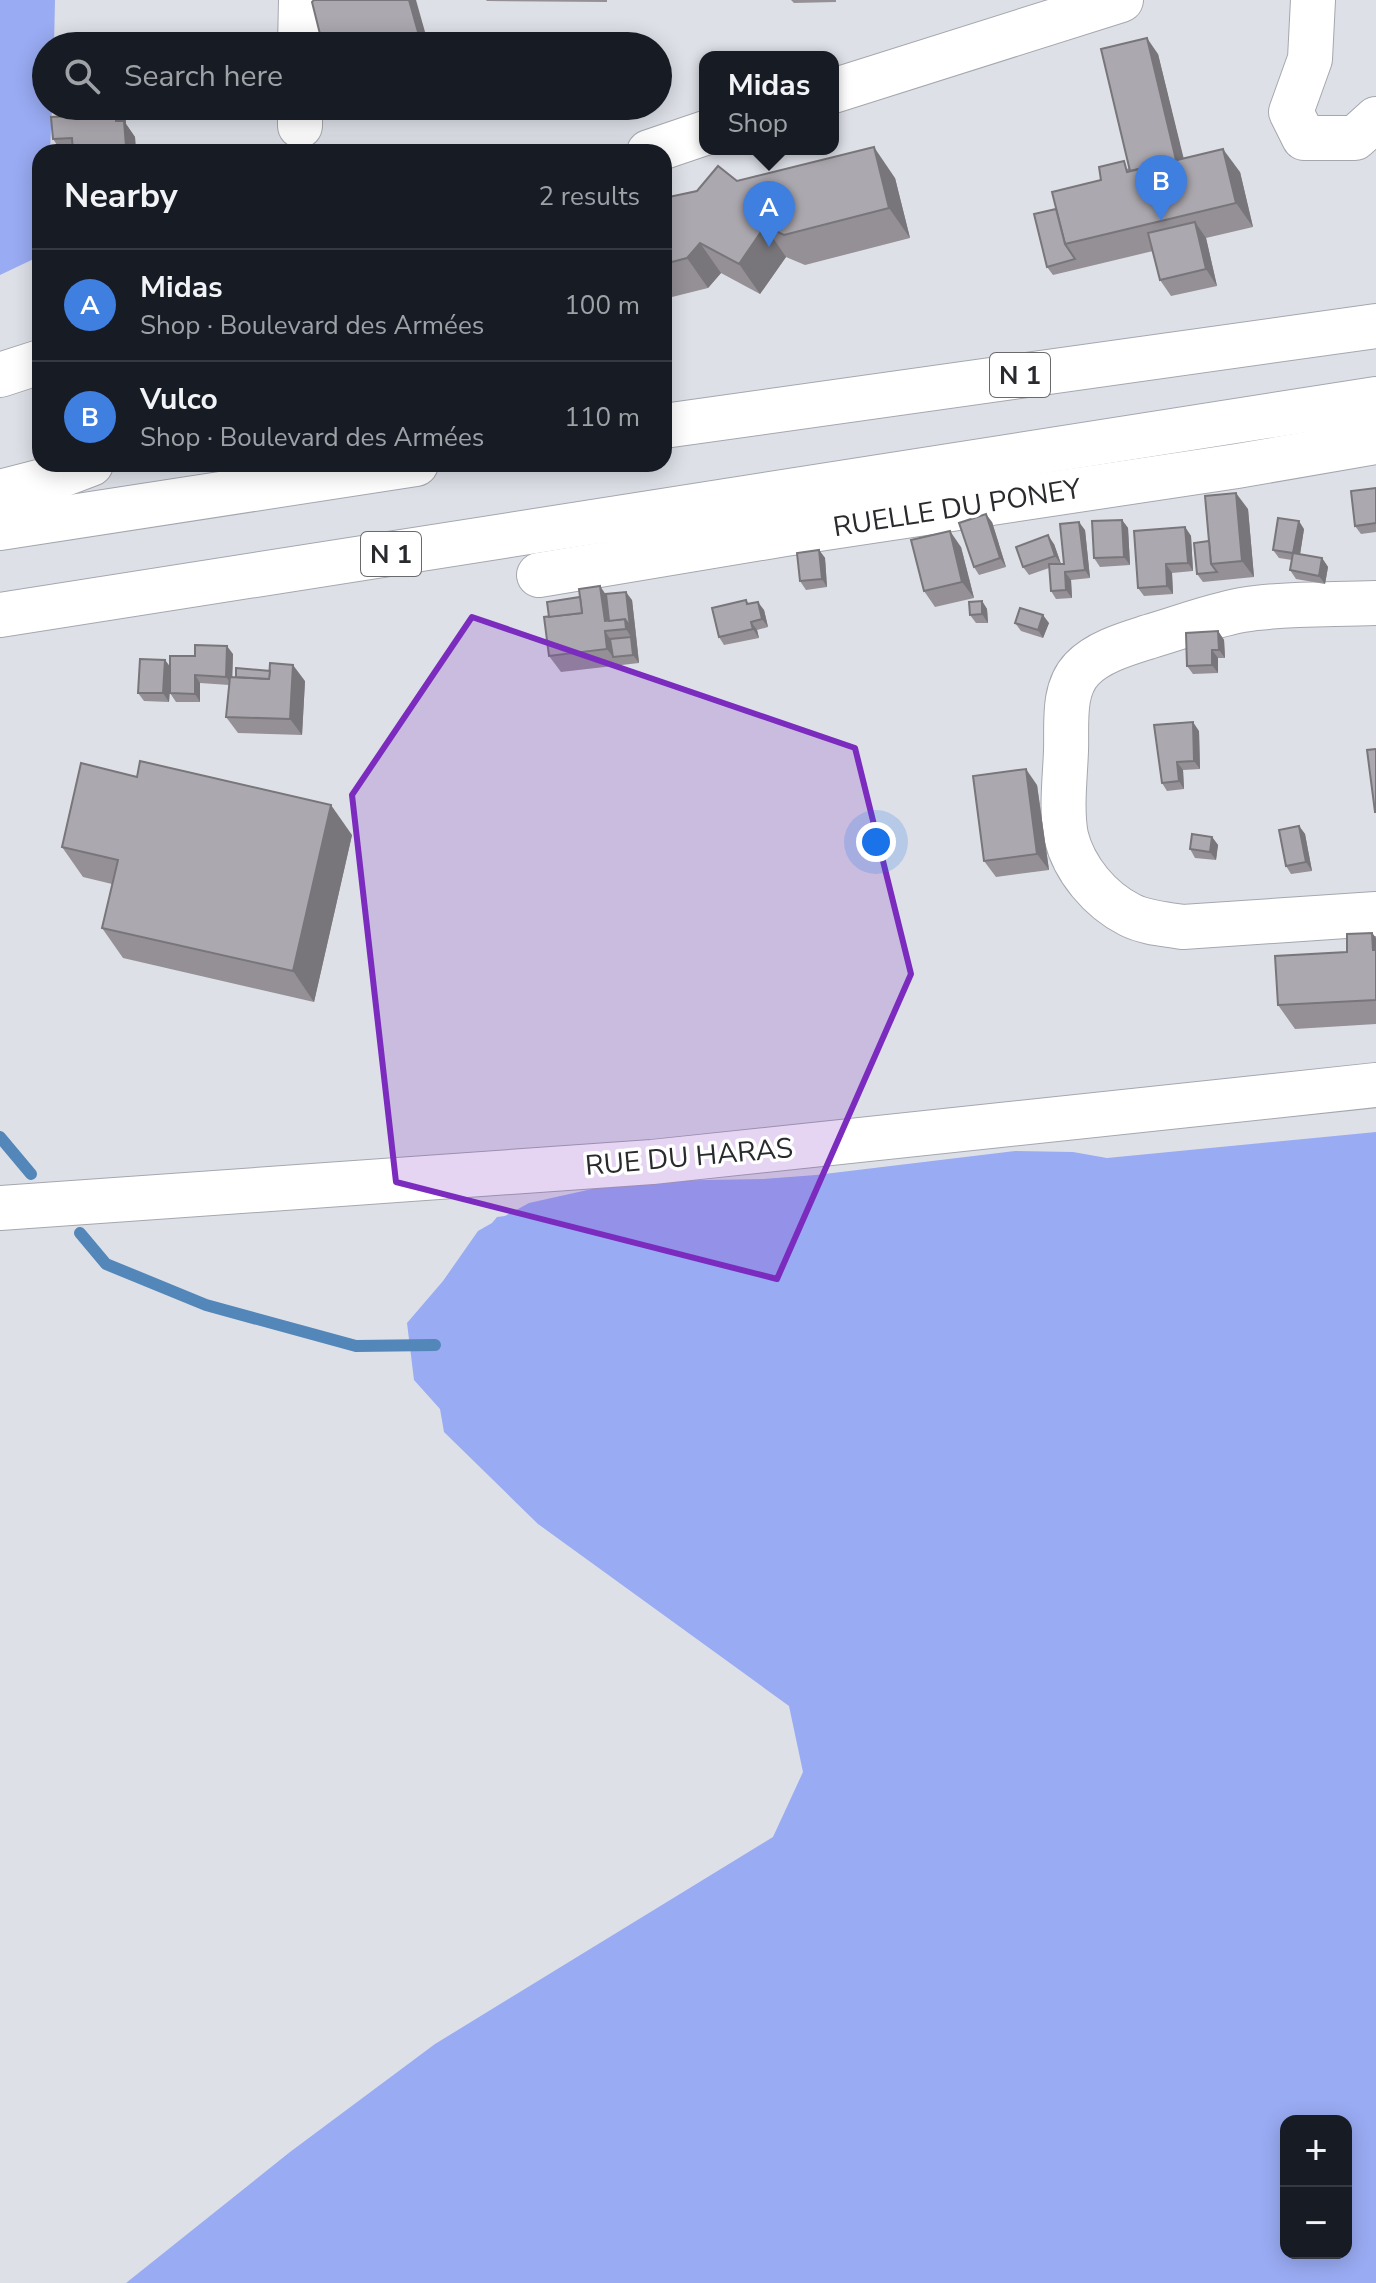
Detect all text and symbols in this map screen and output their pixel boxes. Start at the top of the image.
search box [32,32,672,120]
popup [699,51,839,155]
icon: search [60,54,104,98]
text: Search here [124,56,283,97]
text: Midas [728,65,810,106]
text: Shop [728,106,788,141]
pin: B [1135,155,1187,221]
text: Nearby [64,173,178,219]
text: 2 results [539,179,640,214]
pin: A [743,181,795,247]
text: Midas [140,267,223,308]
text: A [80,288,100,323]
text: 100 m [564,288,640,323]
text: Shop · Boulevard des Armées [140,308,484,343]
road number: N 1 [990,353,1050,397]
text: Vulco [140,379,218,420]
text: B [81,400,99,435]
text: 110 m [564,400,640,435]
text: Shop · Boulevard des Armées [140,420,484,455]
street label: RUELLE DU PONEY [830,469,1085,546]
road number: N 1 [361,532,421,576]
your location [856,822,896,862]
street label: RUE DU HARAS [583,1129,795,1185]
map controls [1280,2115,1352,2259]
button: + [1280,2115,1352,2187]
button: − [1280,2187,1352,2259]

